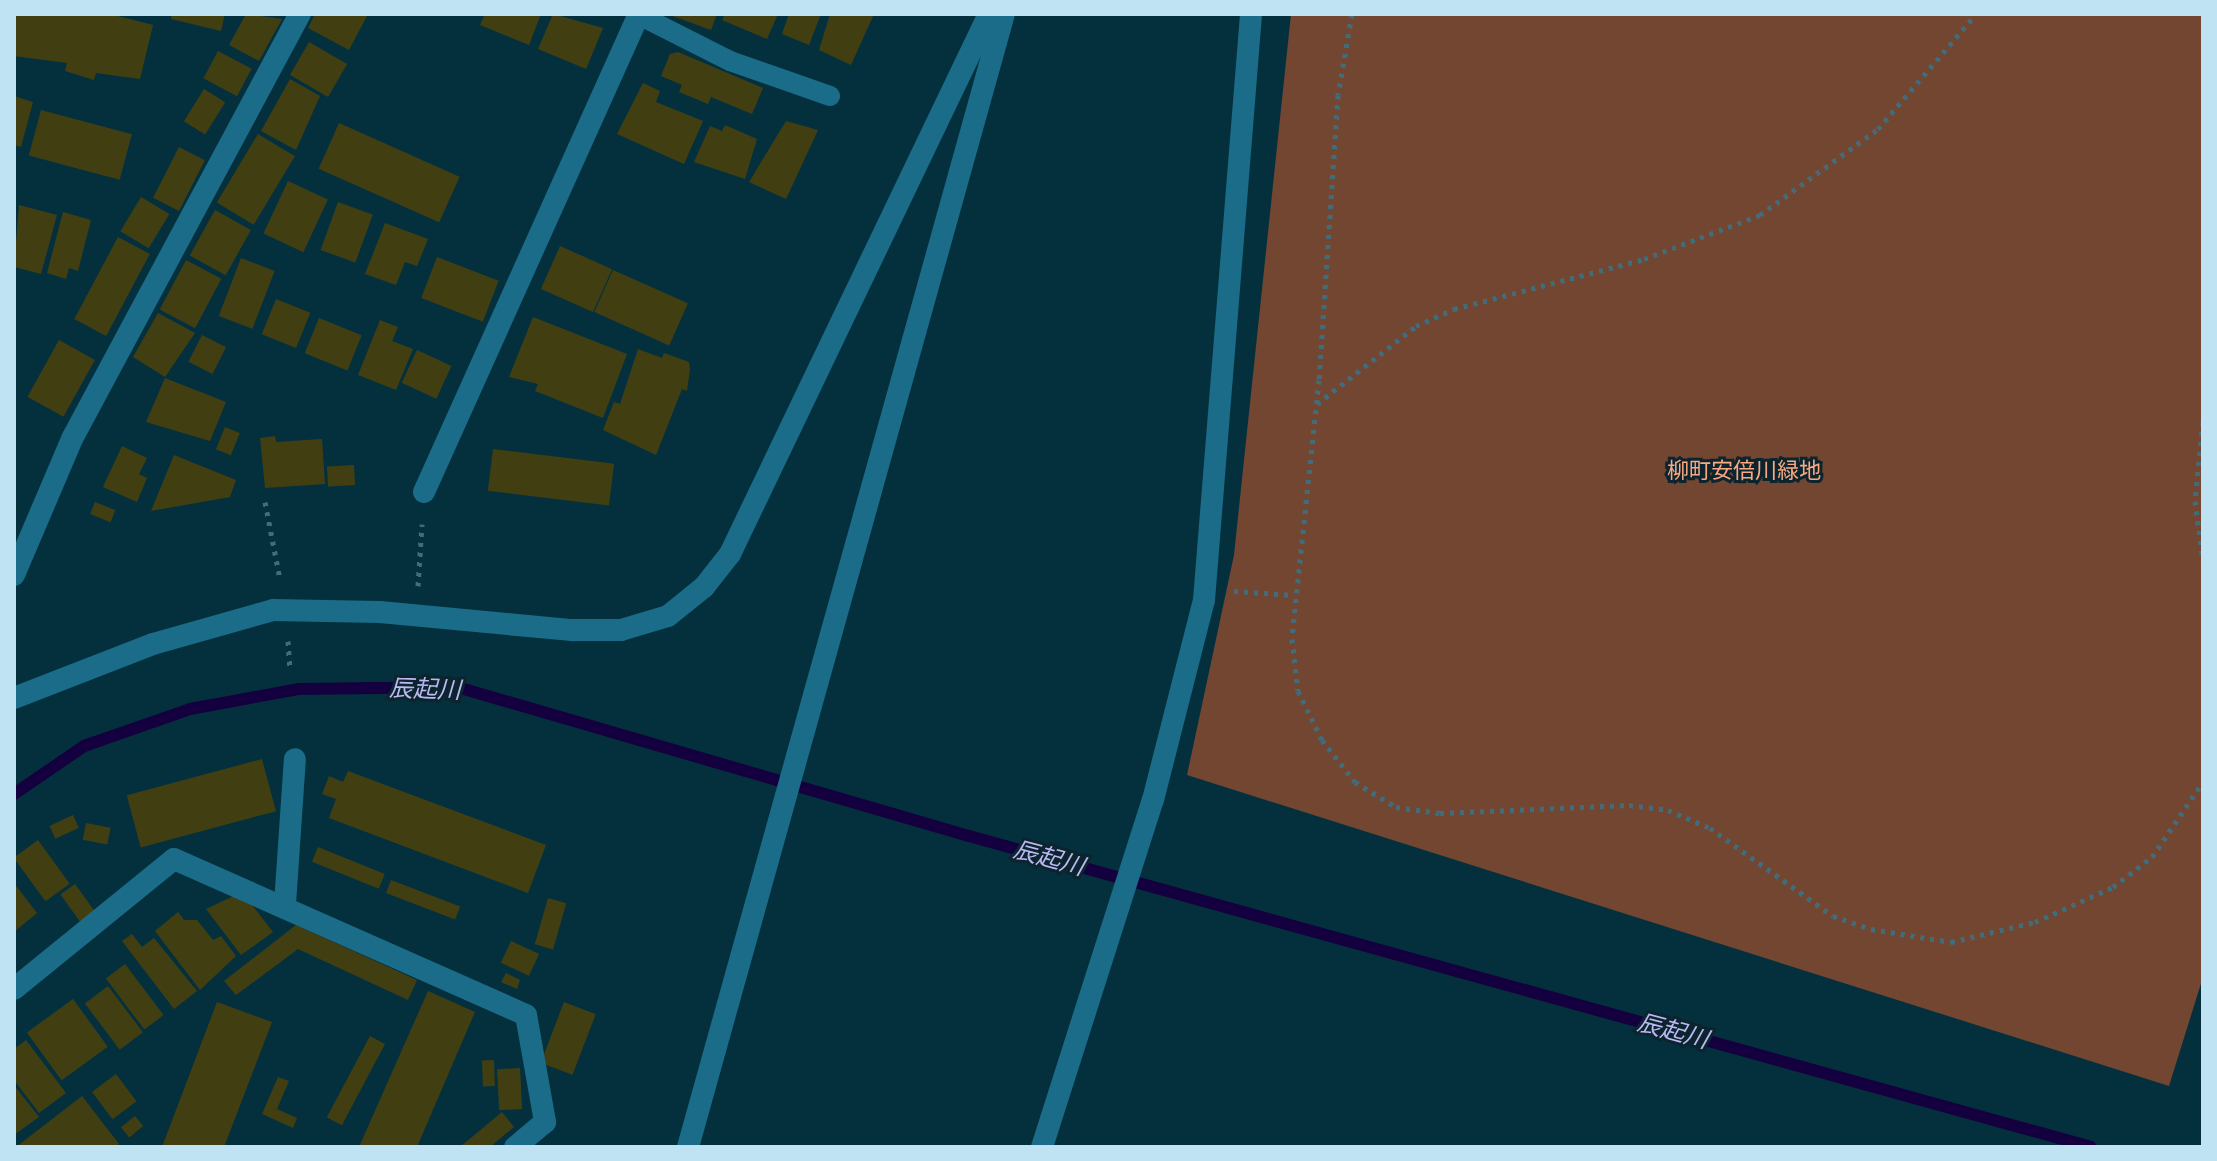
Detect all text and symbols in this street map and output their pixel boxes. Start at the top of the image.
park label: 柳町安倍川緑地 [1667,458,1821,484]
water label: 辰起川 [389,673,461,705]
water label: 辰起川 [1010,835,1088,881]
water label: 辰起川 [1634,1008,1712,1054]

